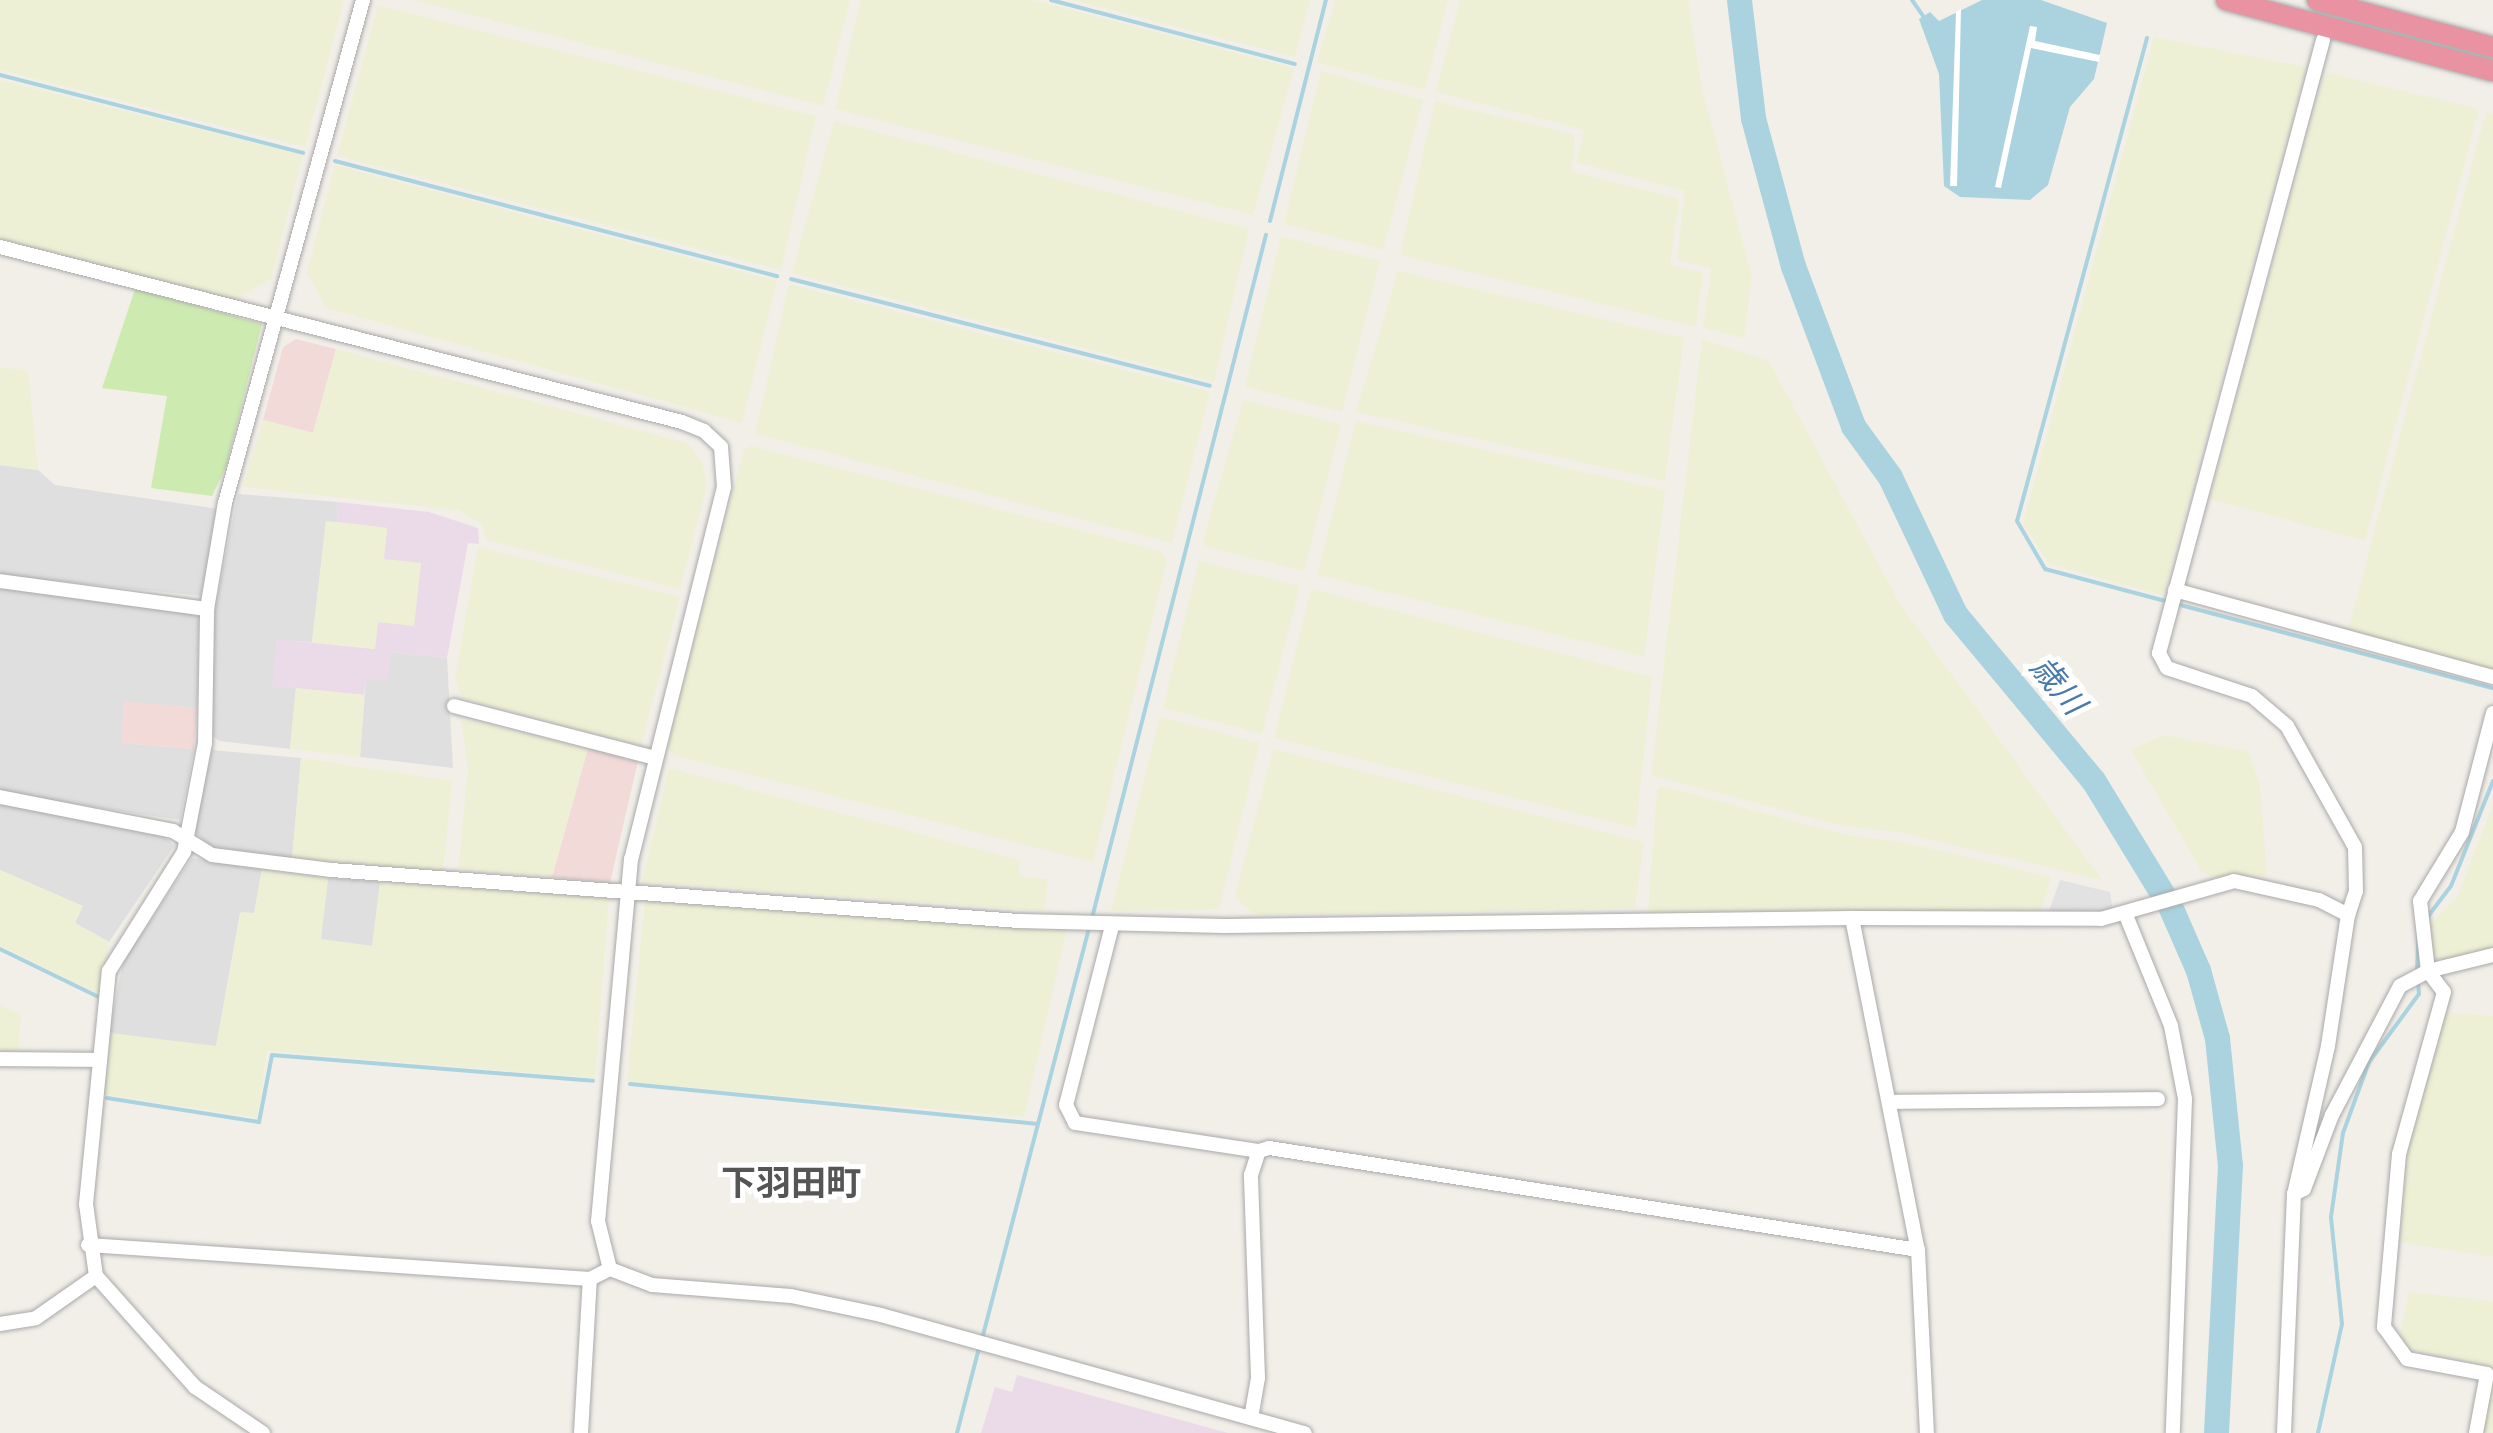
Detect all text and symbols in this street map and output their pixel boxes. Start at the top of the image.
water label: 歳川 [2022,649,2092,723]
district label: 下羽田町 [721,1163,861,1205]

